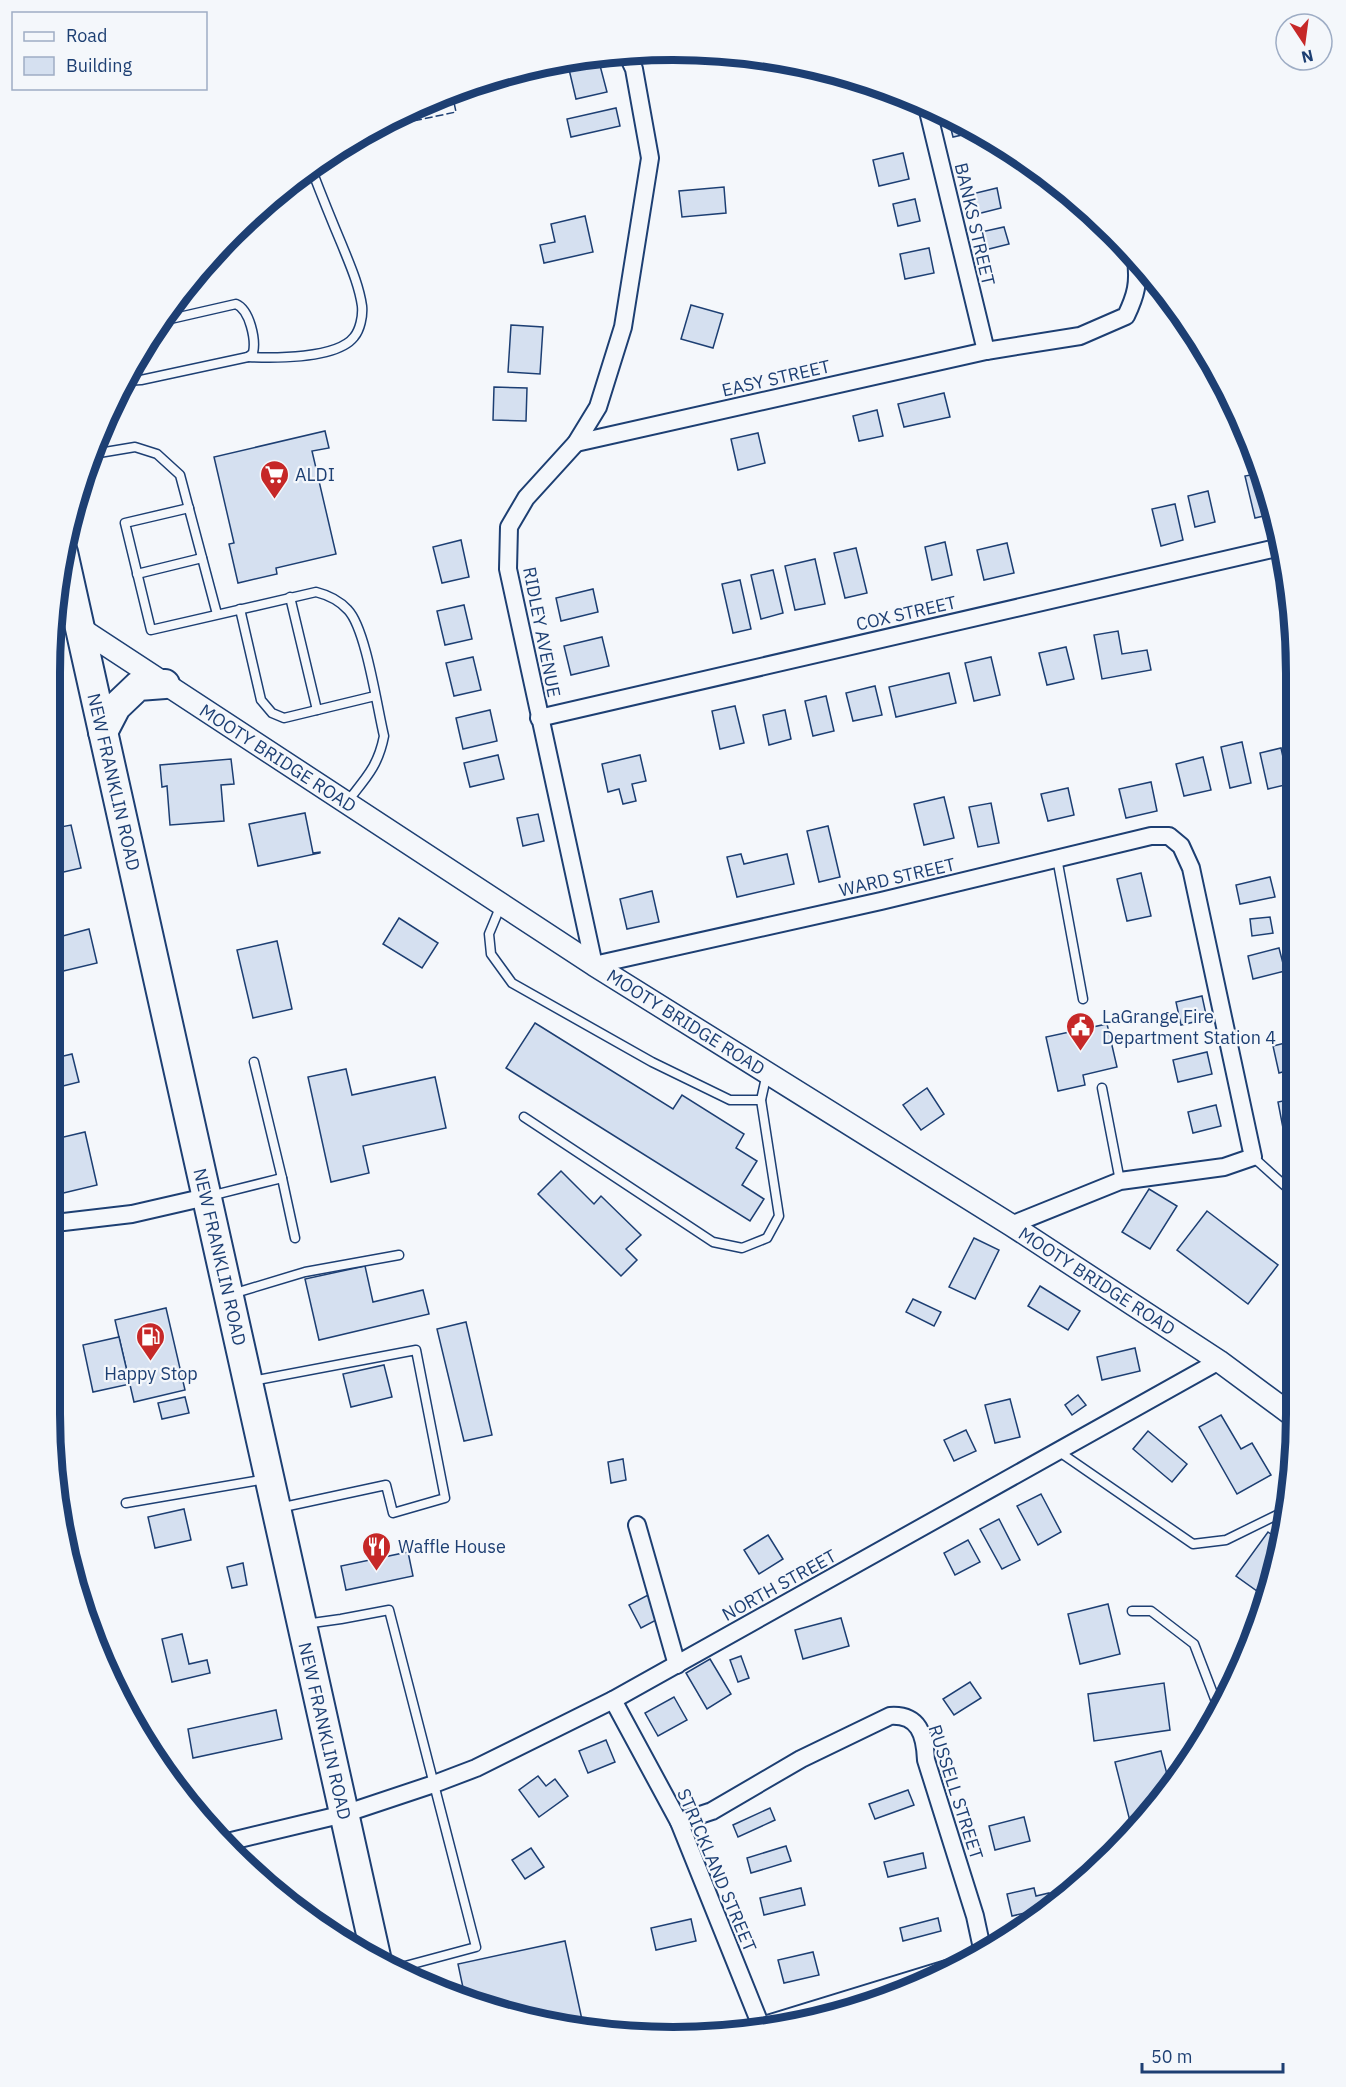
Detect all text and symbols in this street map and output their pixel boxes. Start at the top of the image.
legend [12,12,207,90]
north arrow [1274,12,1334,72]
text: Road [66,24,107,47]
text: N [1299,46,1315,68]
text: Building [66,54,133,77]
street label: BANKS STREET [950,160,1000,288]
street label: EASY STREET [720,354,832,402]
supermarket icon: ALDI [258,458,290,500]
place label: ALDI [295,463,335,486]
street label: RIDLEY AVENUE [518,565,566,699]
street label: COX STREET [854,590,958,636]
street label: NEW FRANKLIN ROAD [82,691,146,873]
street label: MOOTY BRIDGE ROAD [195,699,361,817]
street label: WARD STREET [837,852,957,902]
street label: MOOTY BRIDGE ROAD [603,964,769,1080]
place label: LaGrange Fire Department Station 4 [1102,1005,1276,1049]
public building icon: LaGrange Fire Department Station 4 [1065,1010,1097,1052]
street label: NEW FRANKLIN ROAD [188,1166,252,1348]
street label: MOOTY BRIDGE ROAD [1014,1222,1180,1340]
fuel station icon: Happy Stop [135,1320,167,1362]
place label: Happy Stop [104,1362,198,1385]
restaurant icon: Waffle House [361,1530,393,1572]
place label: Waffle House [398,1535,506,1558]
street label: NORTH STREET [718,1544,840,1626]
street label: NEW FRANKLIN ROAD [293,1640,357,1822]
street label: RUSSELL STREET [923,1722,989,1862]
street label: STRICKLAND STREET [672,1785,762,1955]
scale bar [1142,2036,1283,2074]
text: 50 m [1151,2045,1193,2068]

